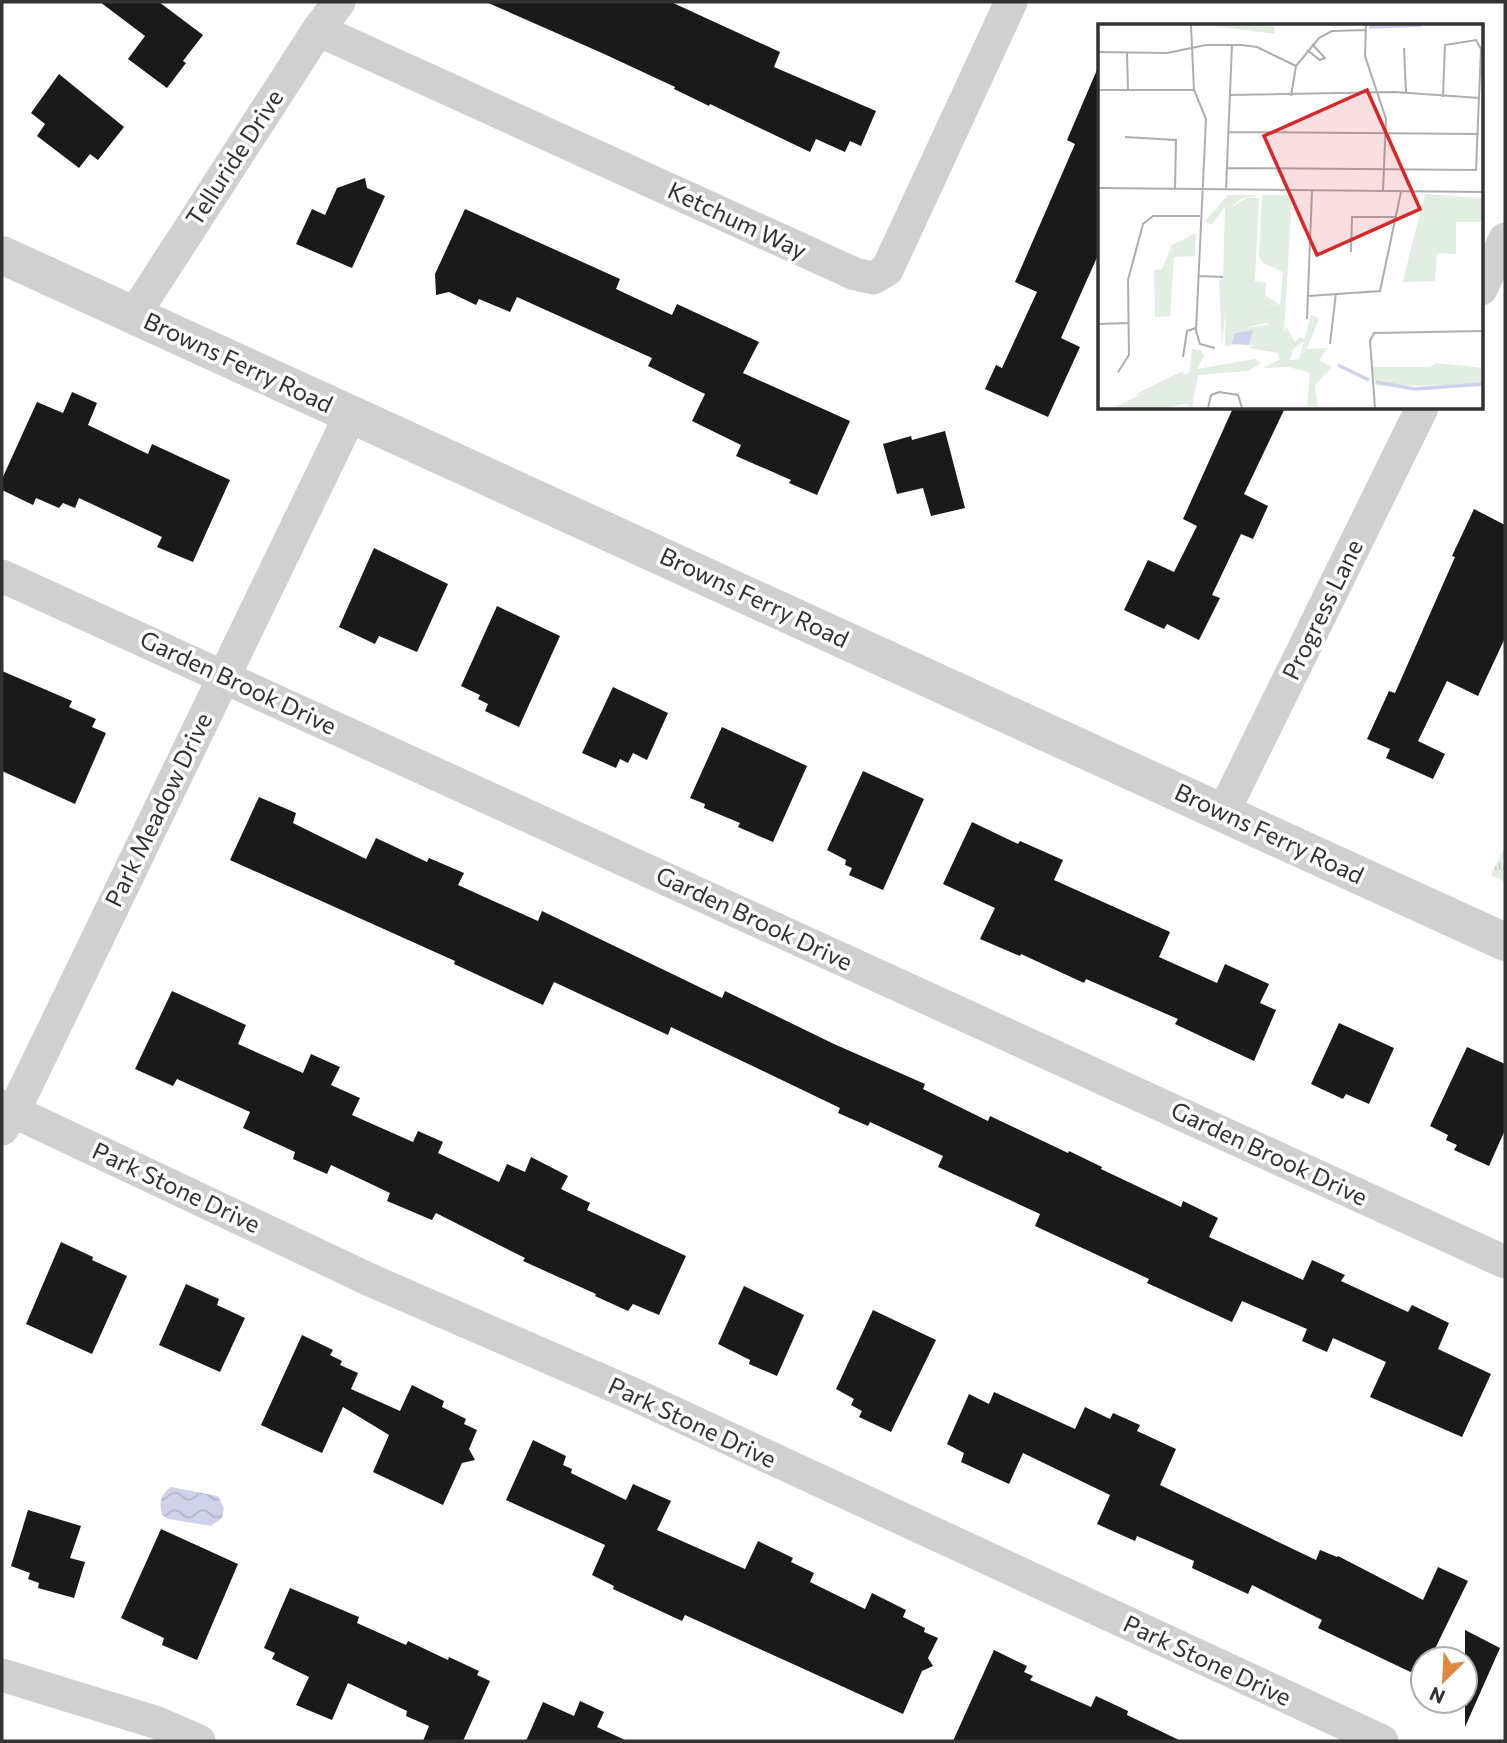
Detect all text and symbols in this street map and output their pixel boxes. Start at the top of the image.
inset map [1098,24,1482,410]
street label: Telluride Drive [179,84,289,231]
street label: Ketchum Way [664,175,812,264]
street label: Browns Ferry Road [140,305,338,418]
street label: Progress Lane [1275,534,1368,684]
street label: Browns Ferry Road [656,540,854,653]
street label: Garden Brook Drive [136,623,341,740]
street label: Park Meadow Drive [98,707,217,911]
street label: Browns Ferry Road [1171,776,1369,889]
street label: Garden Brook Drive [652,859,857,976]
street label: Garden Brook Drive [1167,1094,1372,1211]
street label: Park Stone Drive [88,1135,265,1238]
street label: Park Stone Drive [604,1370,781,1473]
street label: Park Stone Drive [1119,1608,1296,1711]
north arrow [1409,1645,1479,1715]
text: N [1426,1683,1448,1709]

